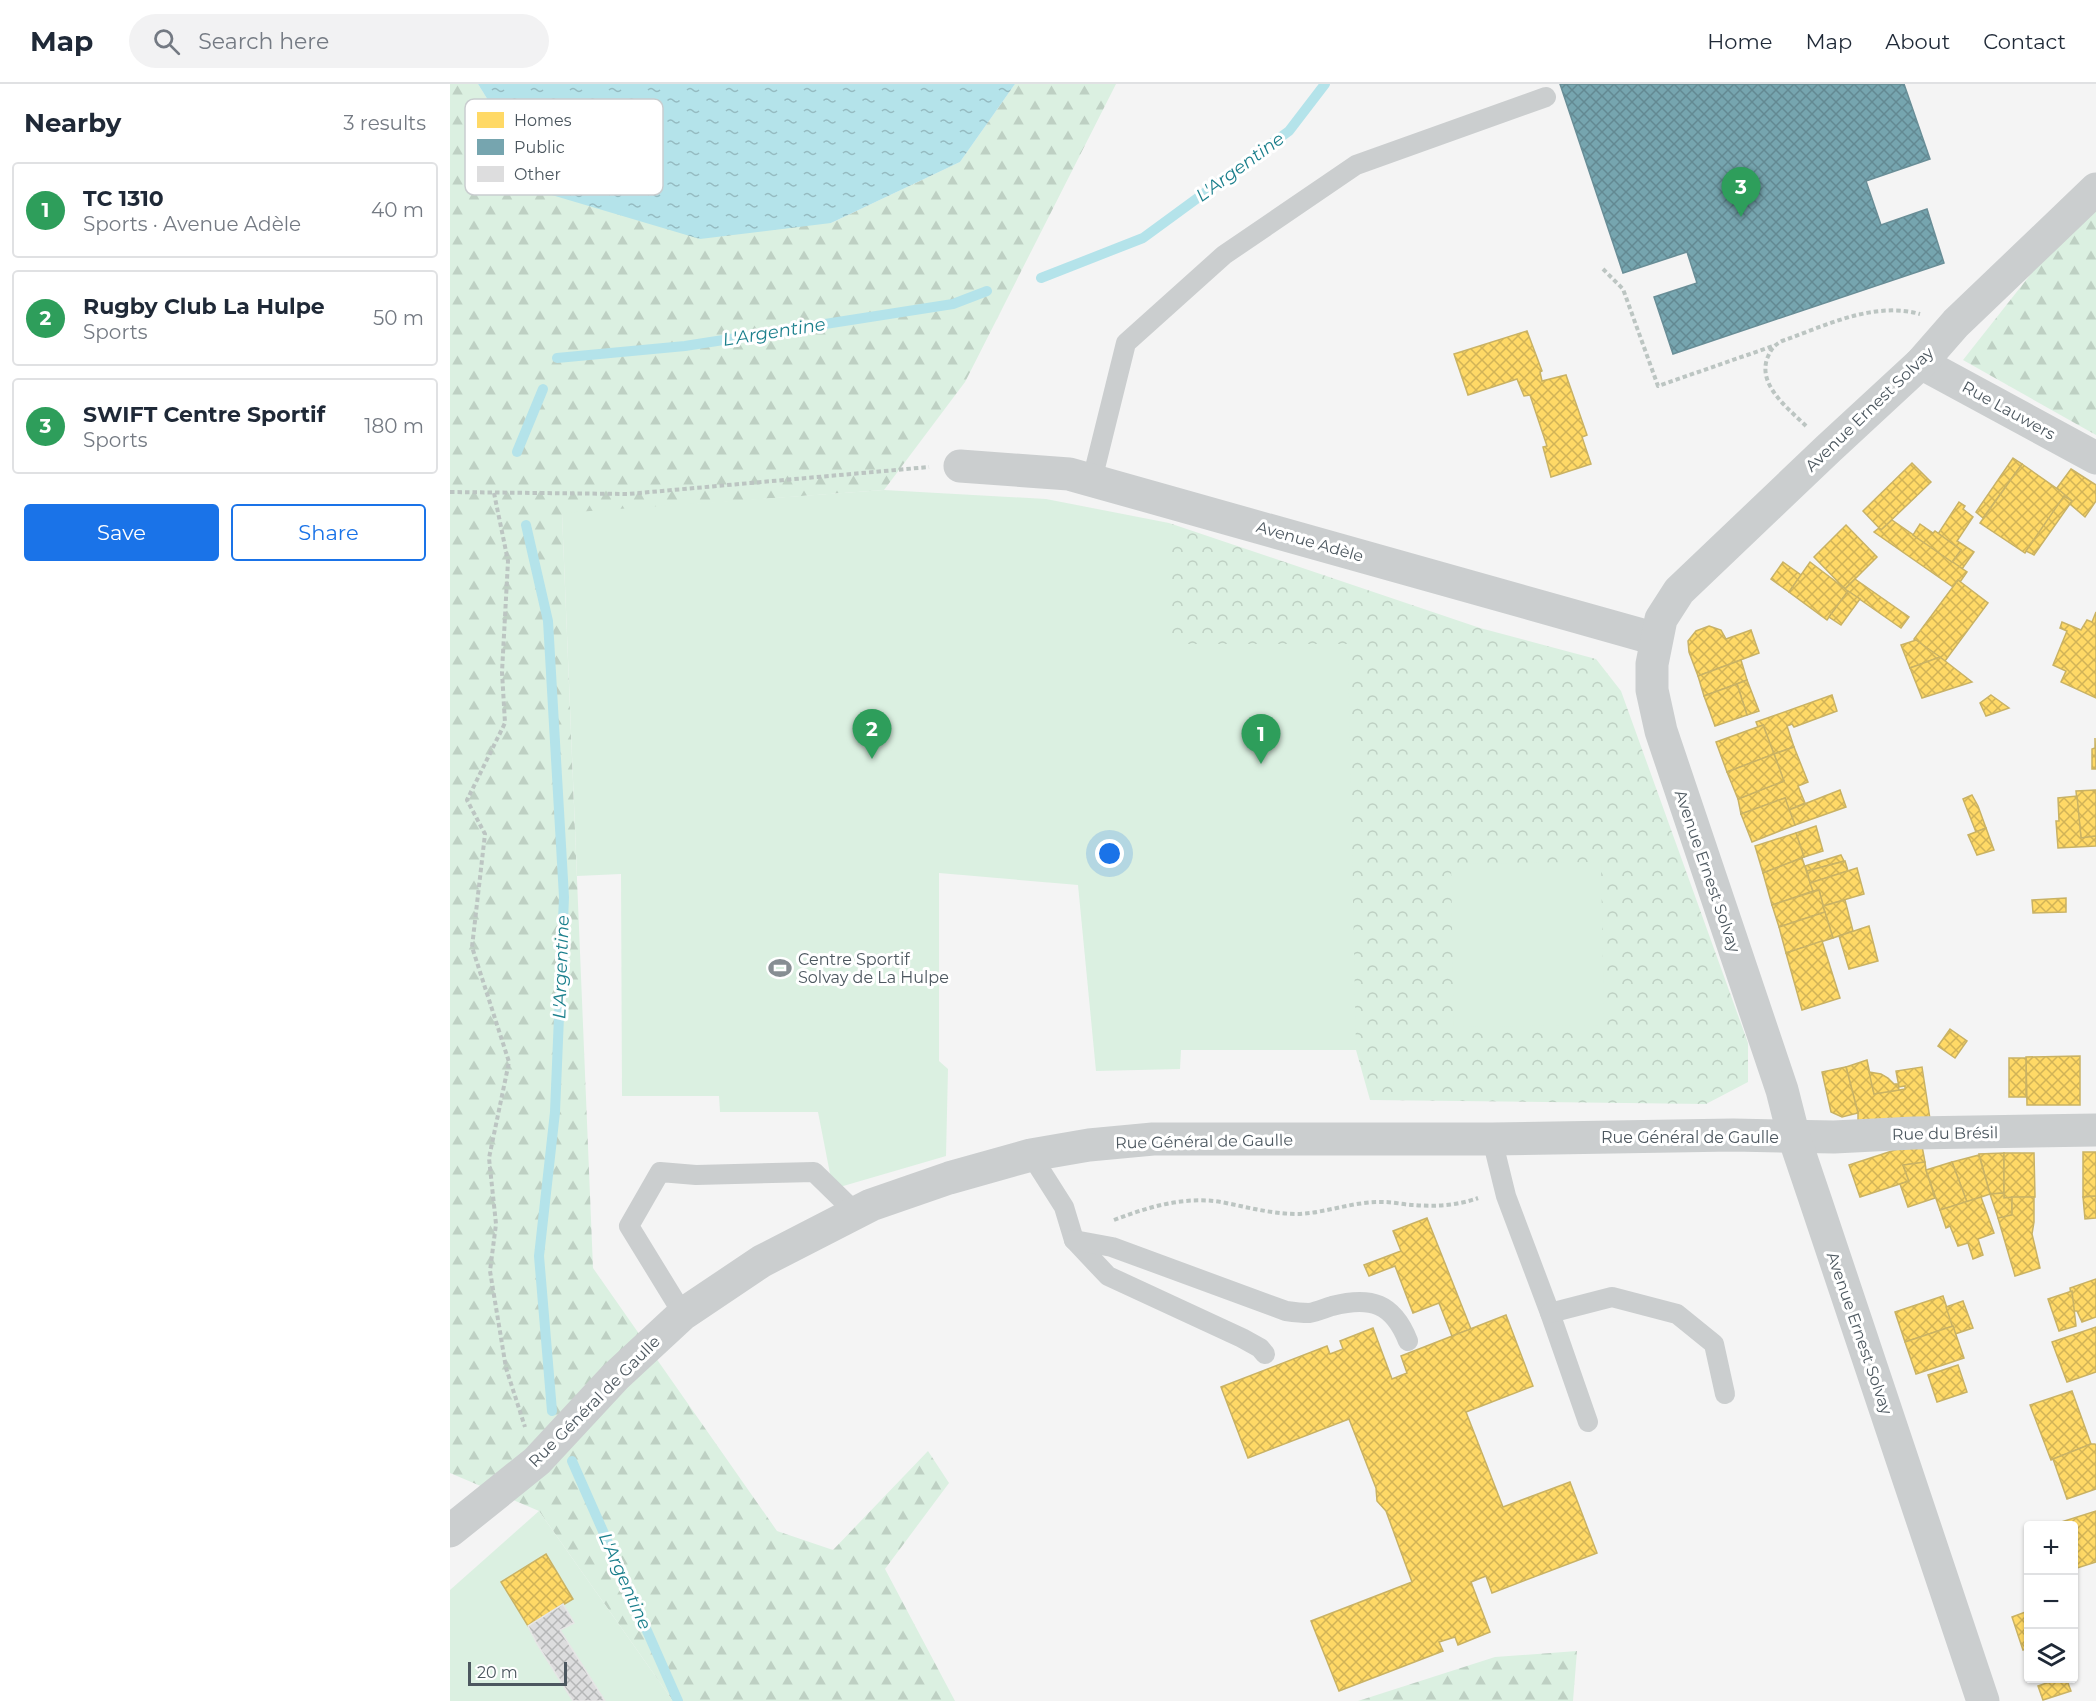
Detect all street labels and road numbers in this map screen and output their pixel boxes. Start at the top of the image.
street label: Avenue Ernest Solvay [1801,343,1938,476]
street label: Rue Lauwers [1959,377,2059,444]
street label: Avenue Adèle [1254,517,1366,566]
street label: Avenue Ernest Solvay [1671,787,1744,955]
street label: Rue du Brésil [1892,1123,1998,1144]
street label: Rue Général de Gaulle [1601,1128,1779,1147]
street label: Rue Général de Gaulle [1115,1130,1293,1153]
street label: Avenue Ernest Solvay [1823,1249,1896,1417]
street label: Rue Général de Gaulle [525,1332,664,1471]

